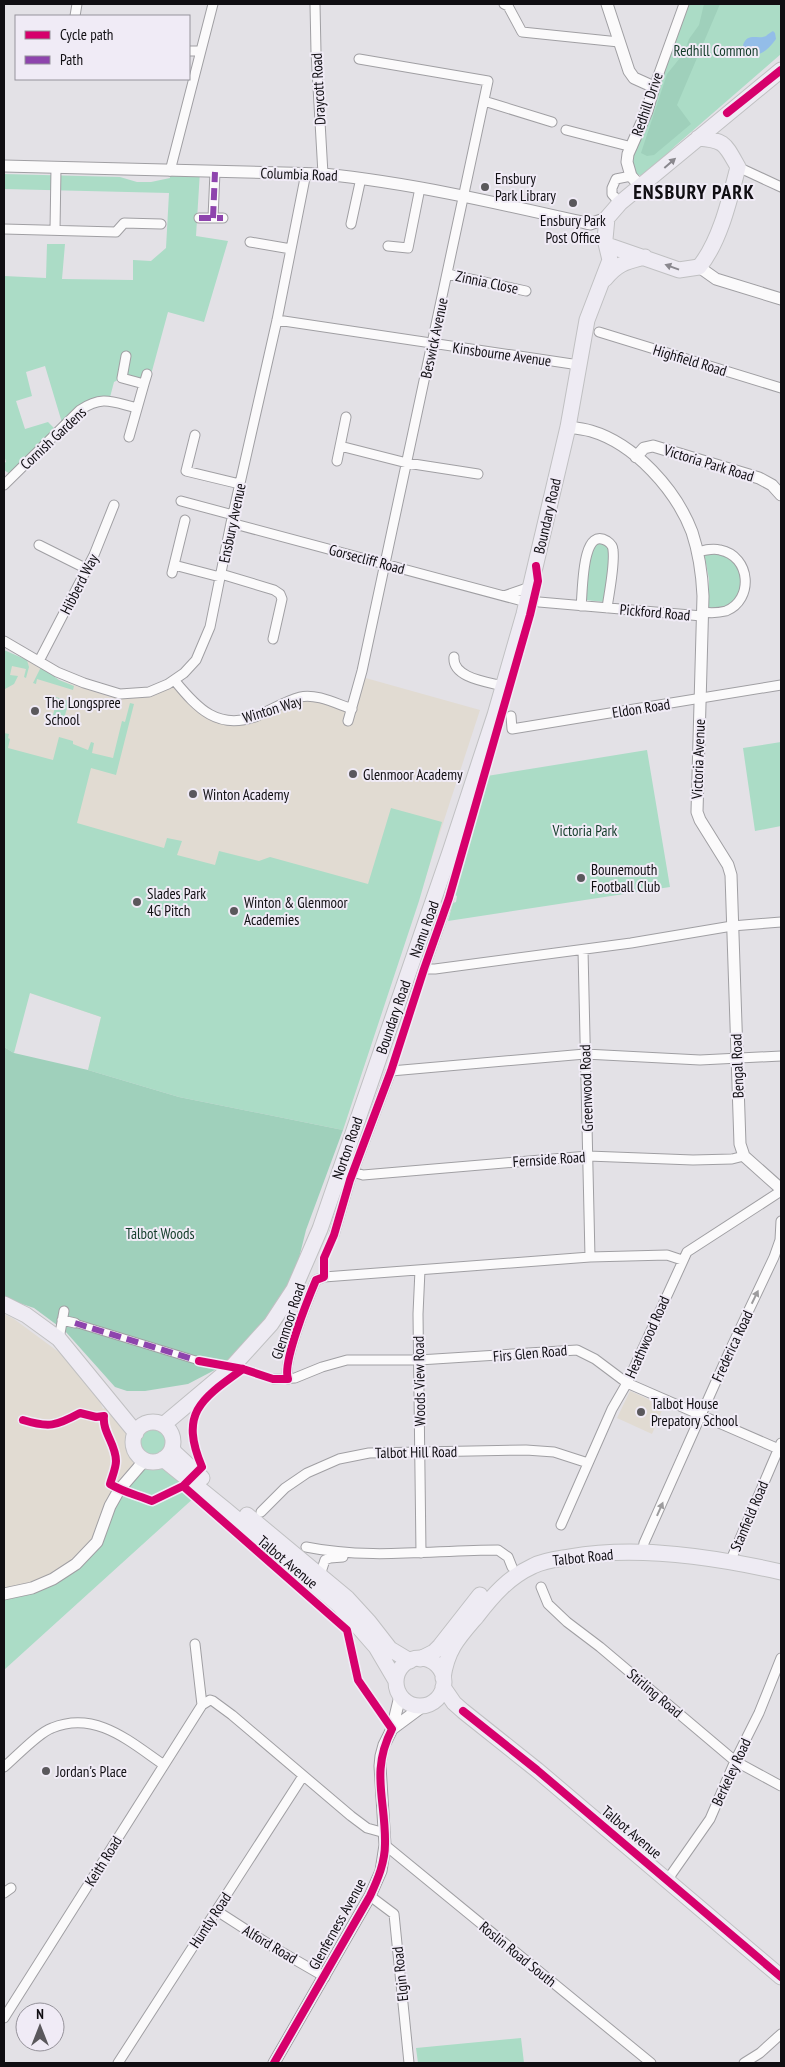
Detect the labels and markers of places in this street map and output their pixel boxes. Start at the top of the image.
place label: Ensbury Park Library [495,169,556,205]
marker: Ensbury Park Library [479,181,491,193]
marker: Ensbury Park Post Office [567,197,579,209]
place label: Ensbury Park Post Office [540,211,606,247]
place label: The Longspree School [45,693,121,729]
marker: The Longspree School [29,705,41,717]
place label: Glenmoor Academy [363,765,463,784]
marker: Glenmoor Academy [347,768,359,780]
place label: Winton Academy [203,785,289,804]
marker: Winton Academy [187,788,199,800]
place label: Bounemouth Football Club [591,860,660,896]
marker: Bounemouth Football Club [575,872,587,884]
place label: Slades Park 4G Pitch [147,884,206,920]
place label: Winton & Glenmoor Academies [244,893,349,929]
marker: Slades Park 4G Pitch [131,896,143,908]
marker: Winton & Glenmoor Academies [228,905,240,917]
place label: Talbot House Prepatory School [651,1394,738,1430]
marker: Talbot House Prepatory School [635,1406,647,1418]
place label: Jordan's Place [55,1762,127,1781]
marker: Jordan's Place [40,1765,52,1777]

